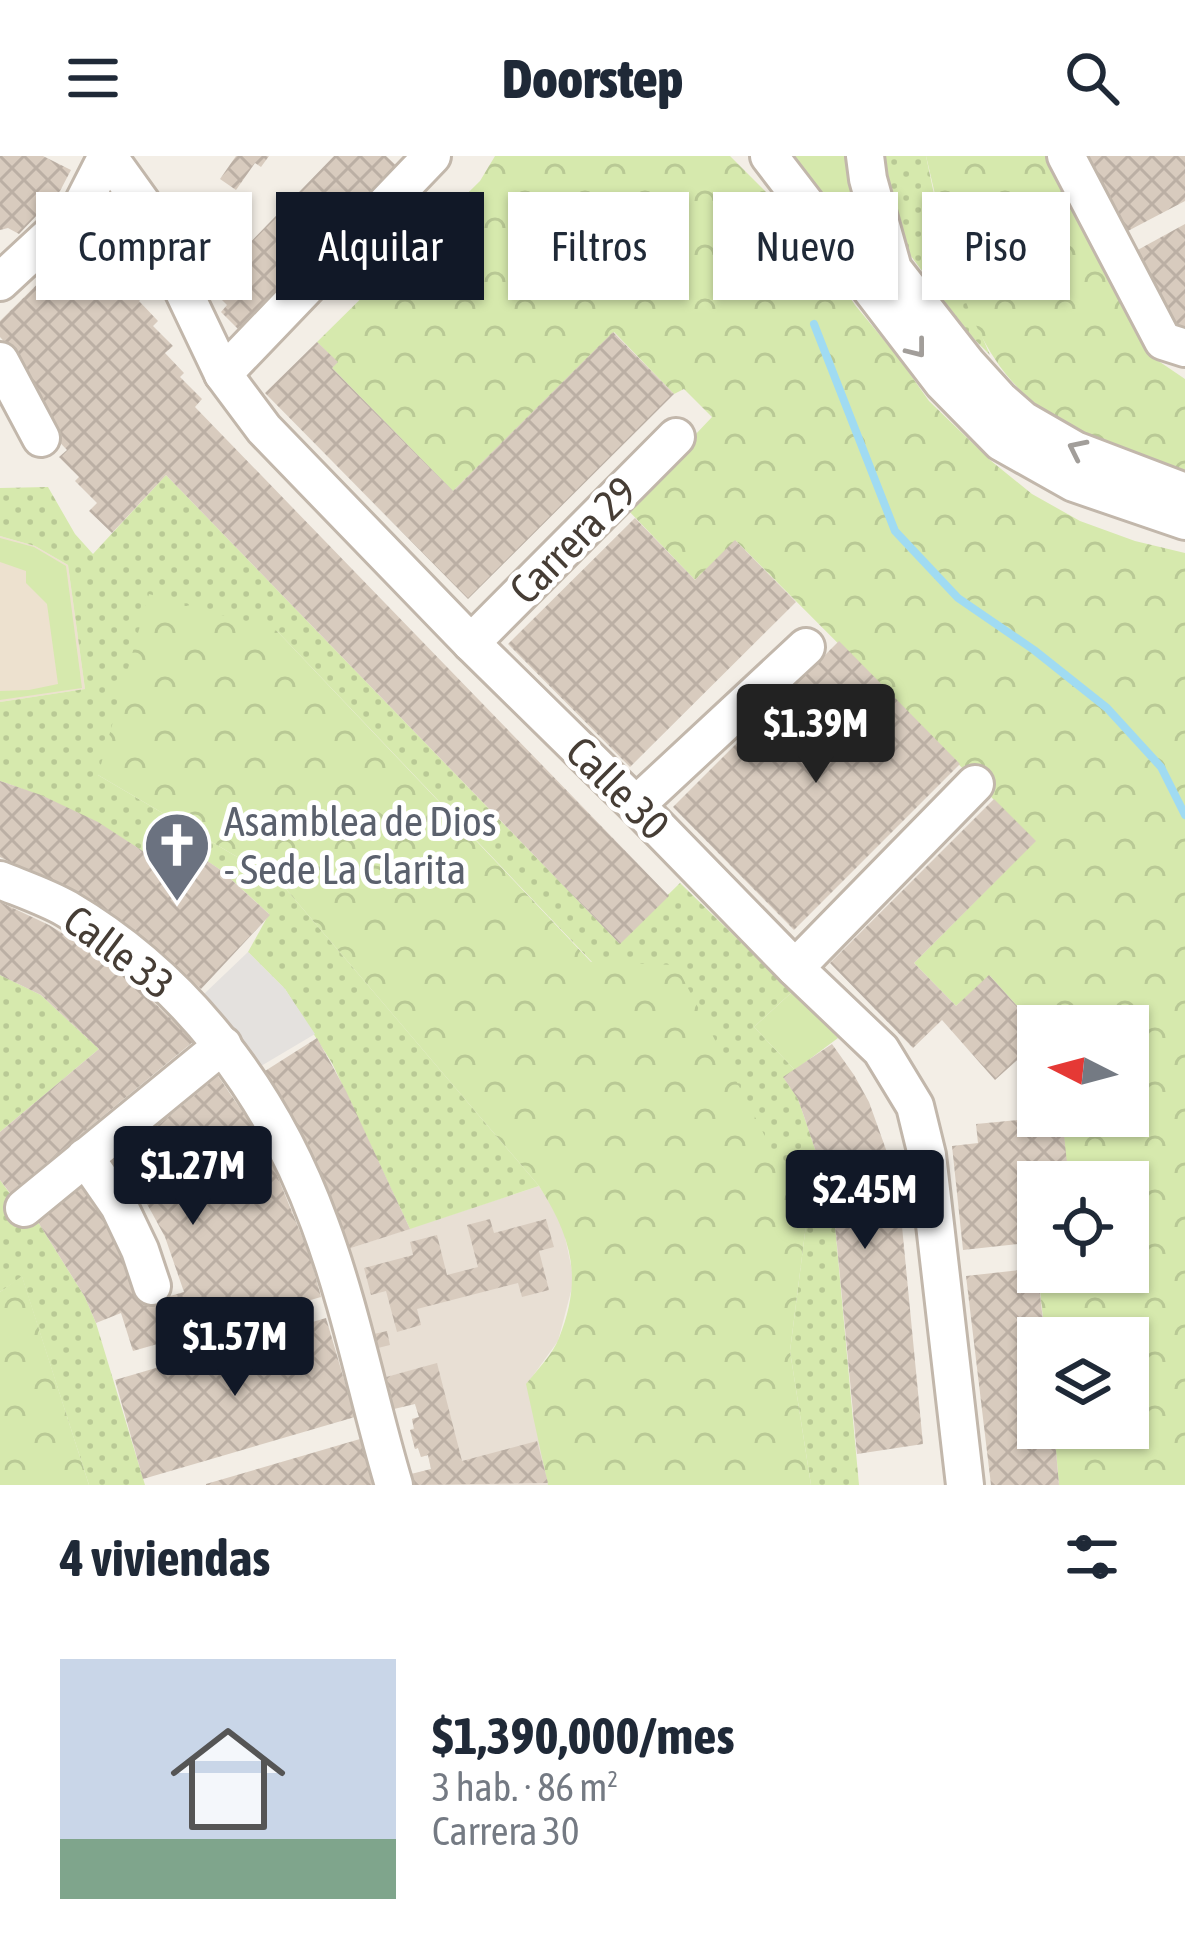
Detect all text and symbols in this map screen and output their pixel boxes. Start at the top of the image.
icon: menu [60,45,126,111]
icon: search [1059,45,1125,111]
text: Doorstep [502,48,683,109]
chip: Comprar [36,192,252,300]
chip: Alquilar [276,192,484,300]
chip: Filtros [508,192,689,300]
chip: Nuevo [713,192,898,300]
chip: Piso [922,192,1070,300]
one-way arrow [903,335,924,357]
one-way arrow [1067,440,1089,463]
street label: Carrera 29 [500,467,646,613]
pin: $1.39M [718,684,914,786]
text: $1.39M [764,701,868,745]
street label: Calle 30 [557,727,679,849]
place label: Asamblea de Dios - Sede La Clarita [224,797,497,893]
church icon: Asamblea de Dios - Sede La Clarita [142,810,212,904]
street label: Calle 33 [55,895,183,1009]
north arrow [1017,1005,1149,1137]
map controls [1017,1005,1149,1449]
pin: $1.27M [95,1126,291,1228]
text: $1.27M [141,1143,245,1187]
pin: $2.45M [767,1150,963,1252]
button: locate [1017,1161,1149,1293]
text: $2.45M [813,1167,917,1211]
pin: $1.57M [137,1297,333,1399]
text: $1.57M [183,1314,287,1358]
button: layers [1017,1317,1149,1449]
icon: filters [1059,1524,1125,1590]
text: 4 viviendas [60,1528,270,1587]
text: $1,390,000/mes [432,1706,734,1765]
icon: home [156,1707,300,1851]
text: 3 hab. · 86 m² [432,1765,618,1809]
text: Carrera 30 [432,1809,579,1853]

